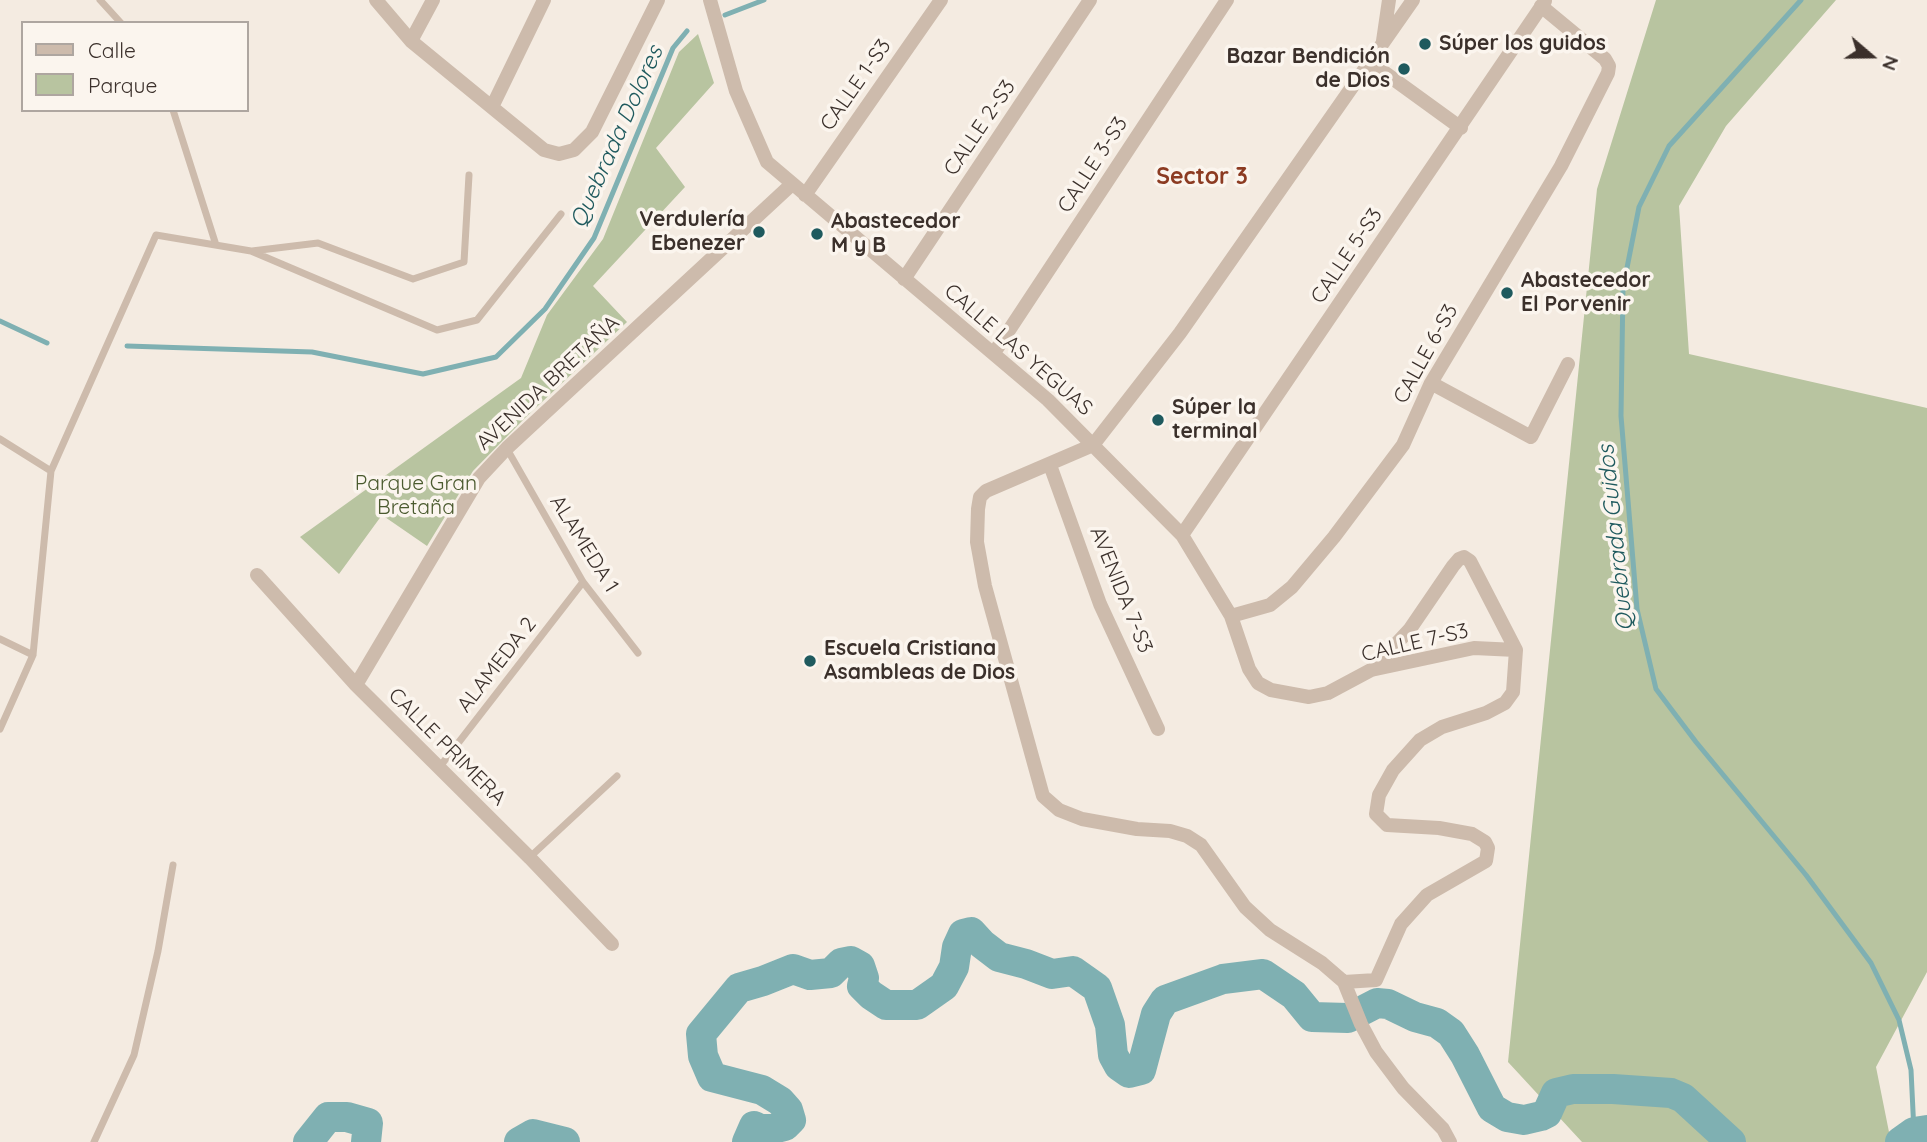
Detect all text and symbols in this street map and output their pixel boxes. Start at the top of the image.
legend [21,21,248,112]
north arrow [1836,21,1906,91]
place label: Súper los guidos [1439,31,1606,57]
street label: CALLE 1-S3 [815,34,897,136]
marker: Súper los guidos [1417,36,1433,52]
text: Calle [88,37,136,63]
water label: Quebrada Dolores [564,42,670,232]
place label: Bazar Bendición de Dios [1226,44,1390,94]
text: N [1877,53,1904,74]
marker: Bazar Bendición de Dios [1396,61,1412,77]
text: Parque [88,72,157,98]
street label: CALLE 2-S3 [939,75,1021,181]
street label: CALLE 3-S3 [1053,112,1133,218]
district label: Sector 3 [1156,163,1248,191]
street label: CALLE 5-S3 [1306,203,1388,309]
place label: Verdulería Ebenezer [639,207,745,257]
place label: Abastecedor M y B [831,209,961,259]
marker: Verdulería Ebenezer [751,224,767,240]
marker: Abastecedor M y B [809,226,825,242]
place label: Abastecedor El Porvenir [1521,268,1651,318]
street label: CALLE LAS YEGUAS [939,279,1097,421]
marker: Abastecedor El Porvenir [1499,285,1515,301]
street label: CALLE 6-S3 [1388,300,1464,408]
street label: AVENIDA BRETAÑA [471,310,625,456]
place label: Súper la terminal [1172,395,1258,445]
marker: Súper la terminal [1150,412,1166,428]
water label: Quebrada Guidos [1592,444,1640,632]
park label: Parque Gran Bretaña [355,471,477,521]
street label: ALAMEDA 1 [544,491,624,597]
street label: AVENIDA 7-S3 [1084,523,1158,657]
street label: ALAMEDA 2 [452,612,542,718]
street label: CALLE 7-S3 [1359,618,1471,668]
place label: Escuela Cristiana Asambleas de Dios [824,636,1015,686]
marker: Escuela Cristiana Asambleas de Dios [802,653,818,669]
street label: CALLE PRIMERA [383,683,511,811]

